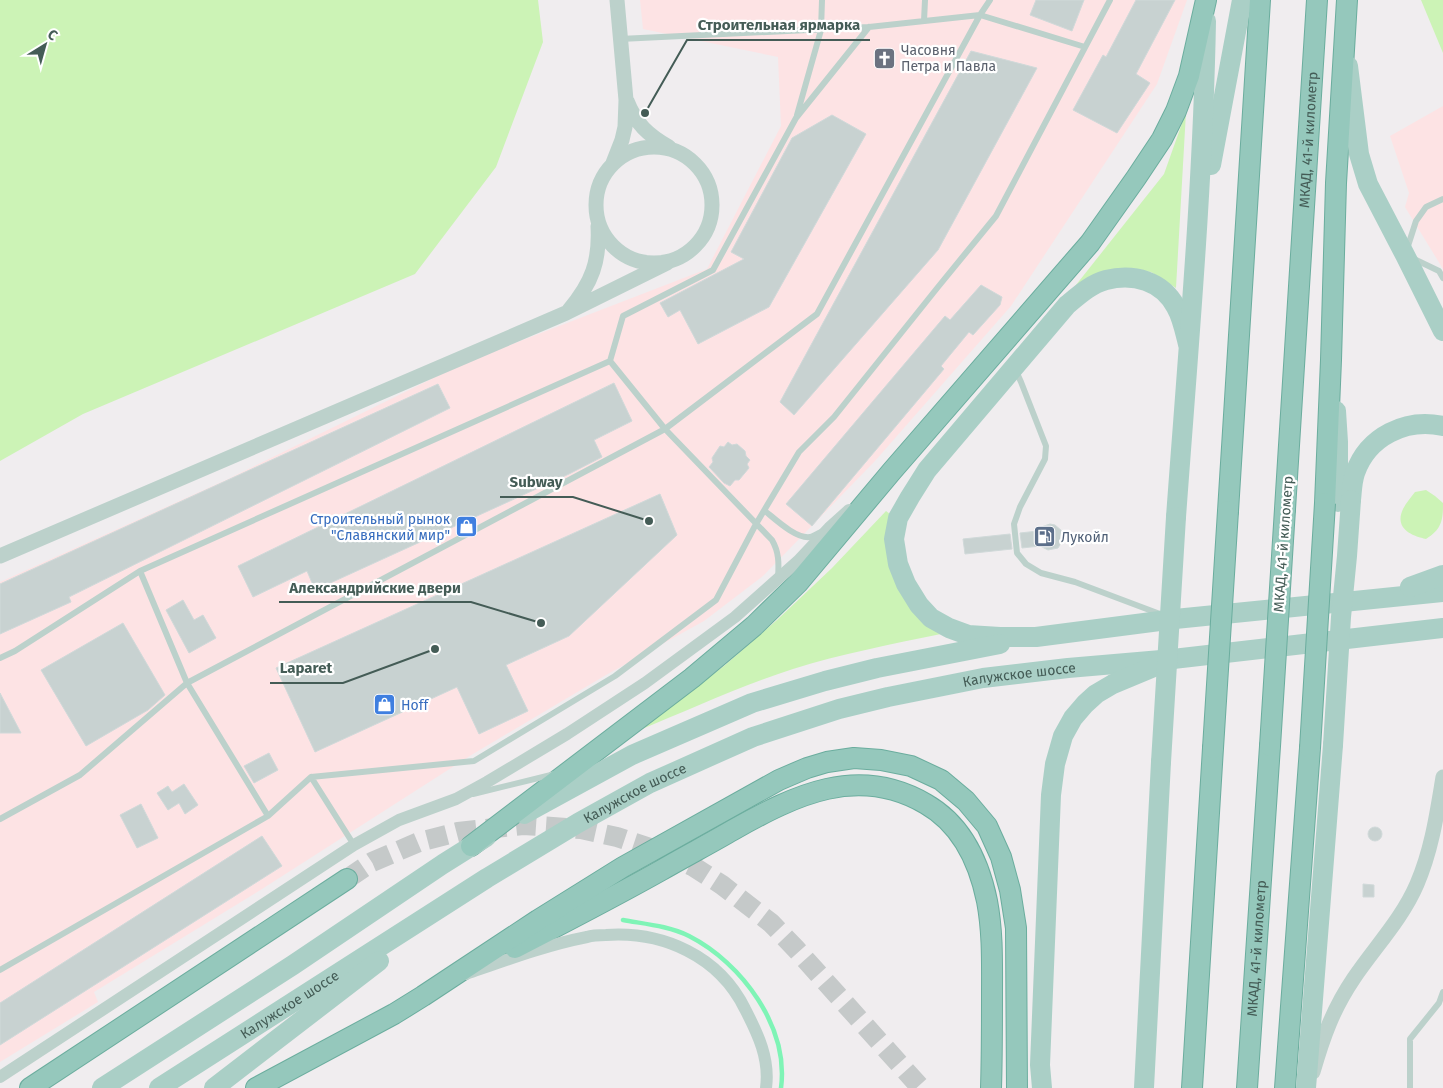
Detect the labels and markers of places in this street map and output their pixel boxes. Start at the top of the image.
callout: Строительная ярмарка [687,10,870,40]
place label: Часовня Петра и Павла [901,42,996,75]
church icon: Часовня Петра и Павла [873,46,897,70]
callout: Subway [500,467,573,497]
place label: Строительный рынок "Славянский мир" [310,511,451,544]
shop icon: Строительный рынок "Славянский мир" [454,515,478,539]
fuel station icon: Лукойл [1033,525,1057,549]
place label: Лукойл [1061,529,1109,546]
callout: Александрийские двери [279,572,471,602]
callout: Laparet [270,653,343,683]
shop icon: Hoff [373,693,397,717]
place label: Hoff [401,697,429,714]

